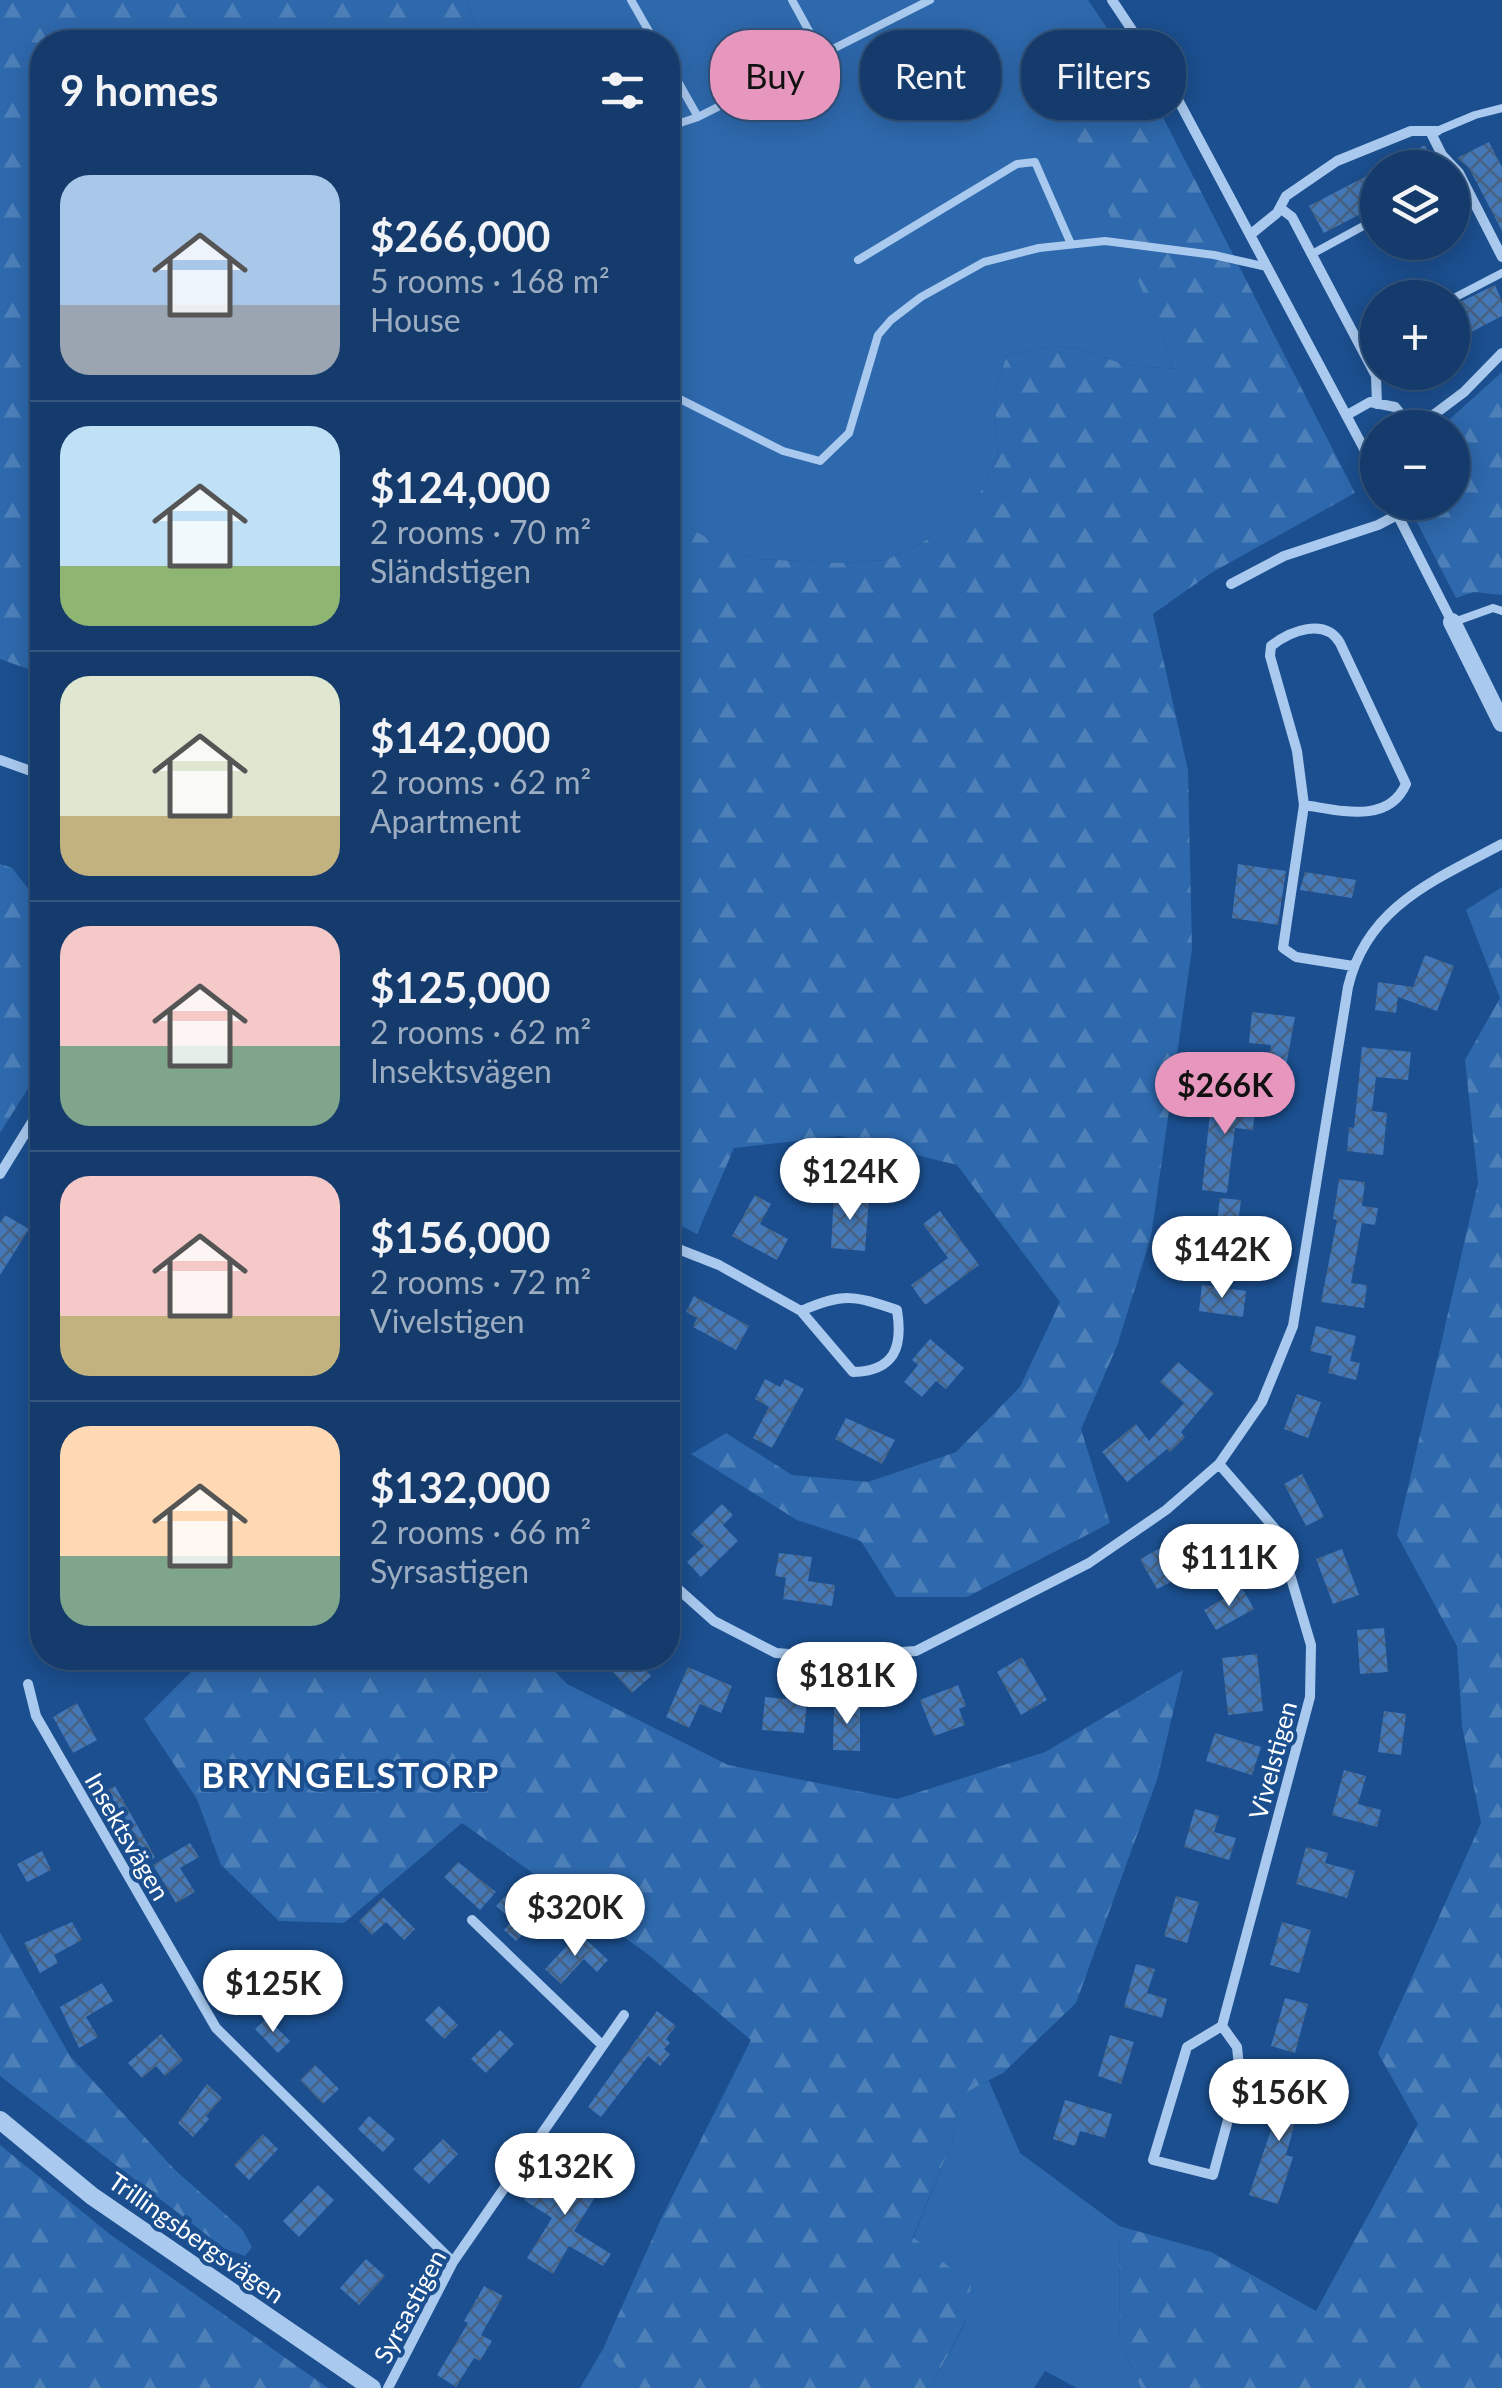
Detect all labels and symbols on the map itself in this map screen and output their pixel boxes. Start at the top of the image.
pin: $266K [1155,1052,1295,1137]
pin: $124K [780,1138,920,1223]
pin: $142K [1152,1216,1292,1301]
pin: $111K [1159,1524,1299,1609]
pin: $181K [777,1642,917,1727]
street label: Vivelstigen [1242,1698,1302,1822]
district label: BRYNGELSTORP [201,1753,501,1795]
street label: Insektsvägen [79,1767,177,1905]
pin: $320K [505,1874,645,1959]
pin: $125K [203,1950,343,2035]
pin: $156K [1209,2059,1349,2144]
pin: $132K [495,2133,635,2218]
street label: Trillingsbergsvägen [103,2165,291,2309]
street label: Syrsastigen [367,2244,451,2368]

